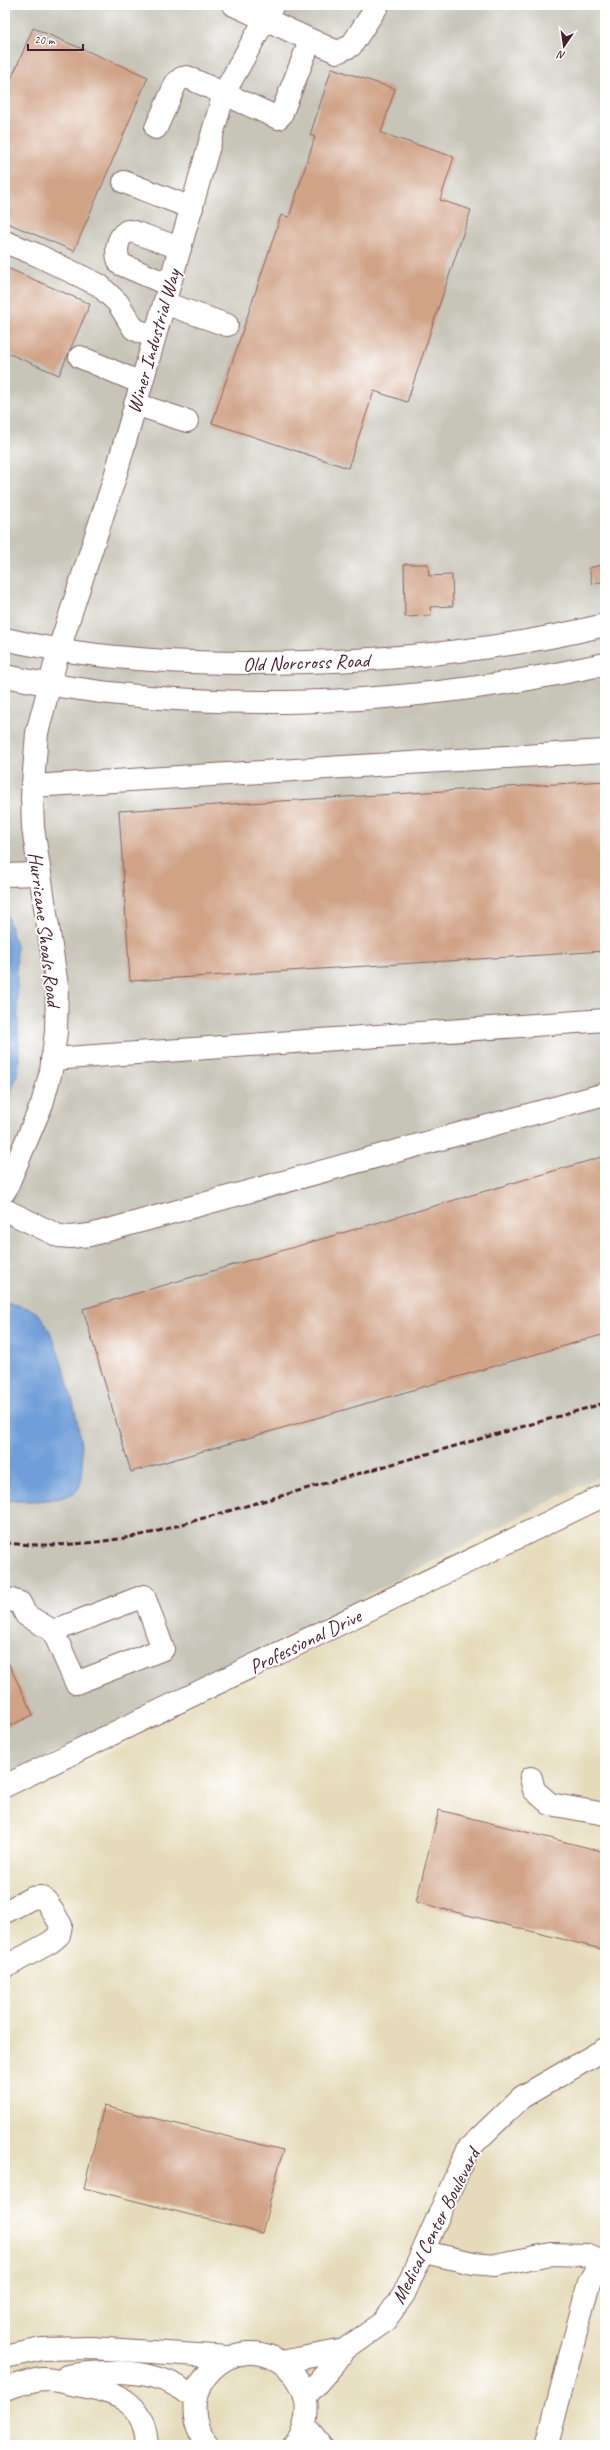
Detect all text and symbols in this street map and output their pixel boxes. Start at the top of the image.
scale bar [28,26,83,52]
north arrow [544,26,584,66]
text: 20 m [34,32,56,48]
text: N [555,48,567,63]
street label: Winer Industrial Way [121,264,187,416]
street label: Old Norcross Road [242,648,373,677]
street label: Hurricane Shoals Road [23,850,67,1011]
street label: Professional Drive [245,1603,367,1679]
street label: Medical Center Boulevard [386,2142,487,2308]

